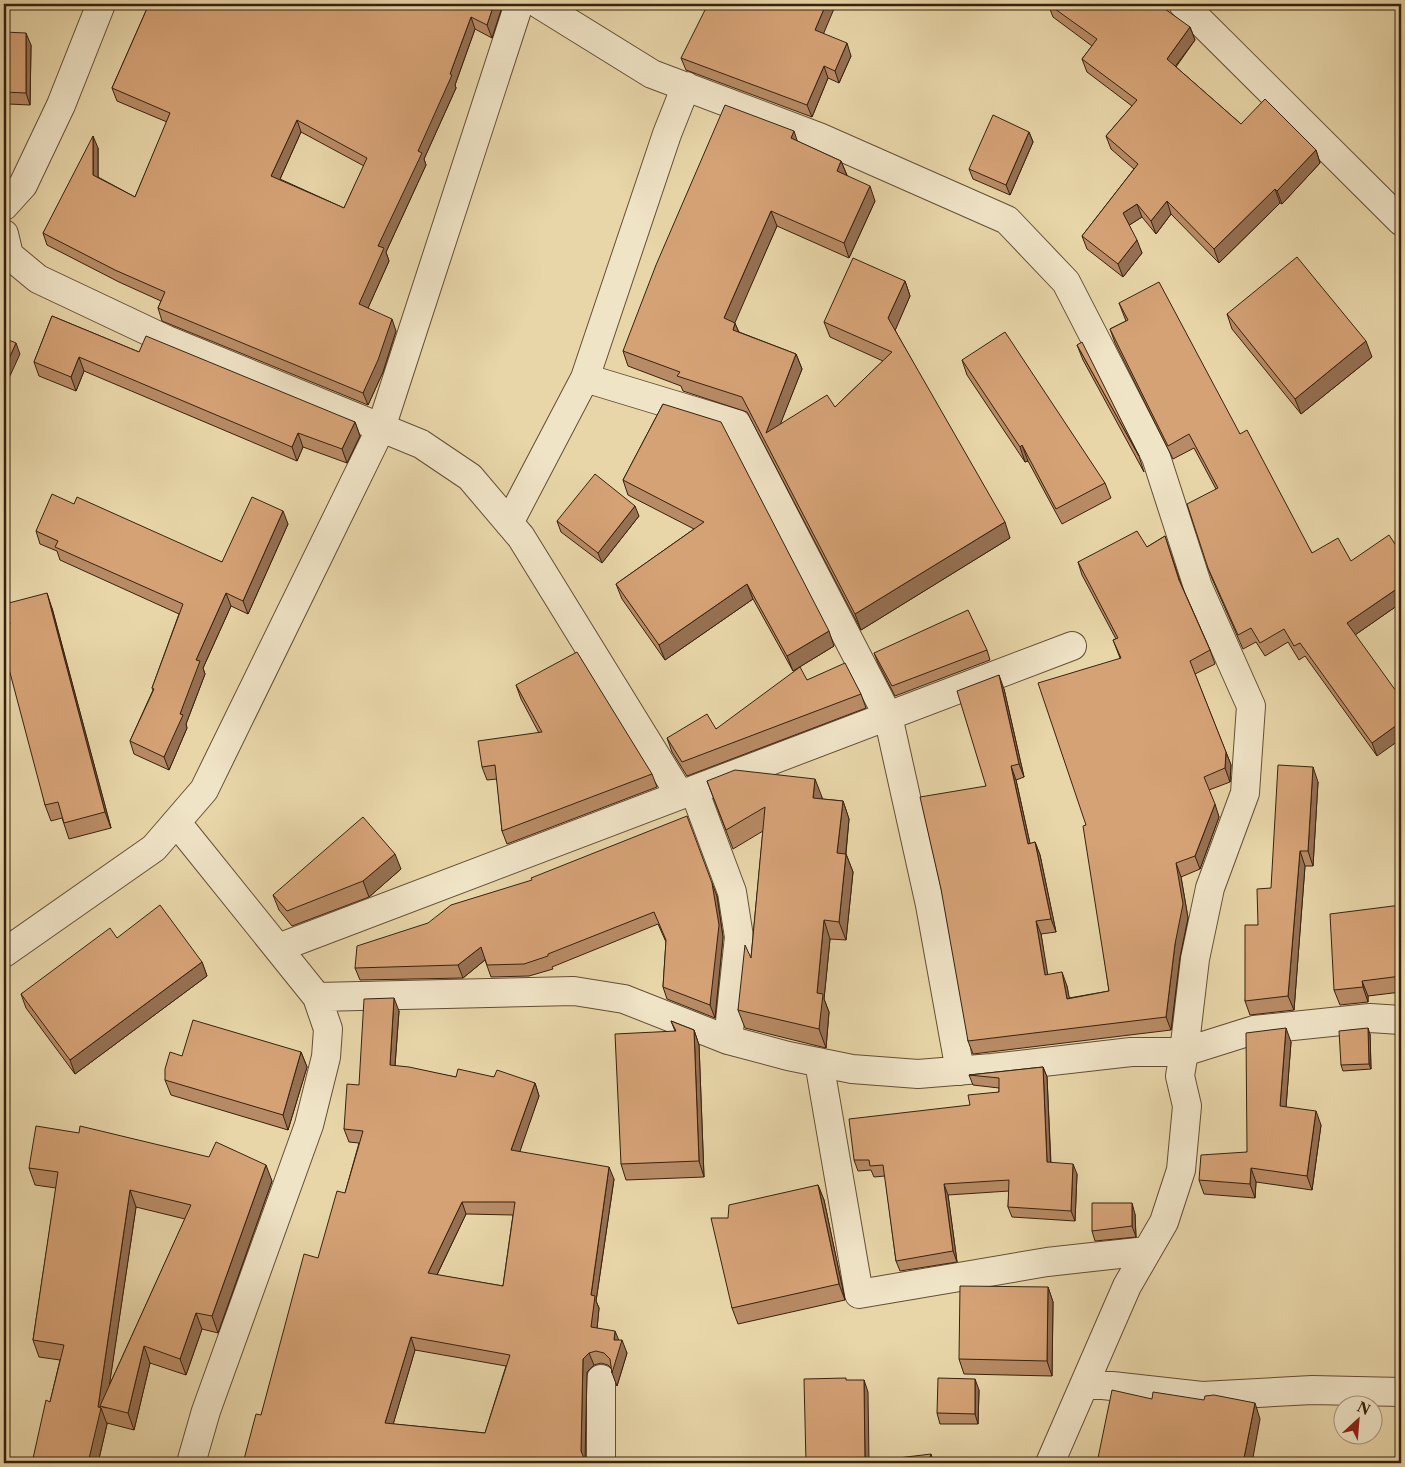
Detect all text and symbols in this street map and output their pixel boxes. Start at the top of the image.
north arrow [1332,1394,1382,1444]
text: N [1354,1398,1373,1419]

